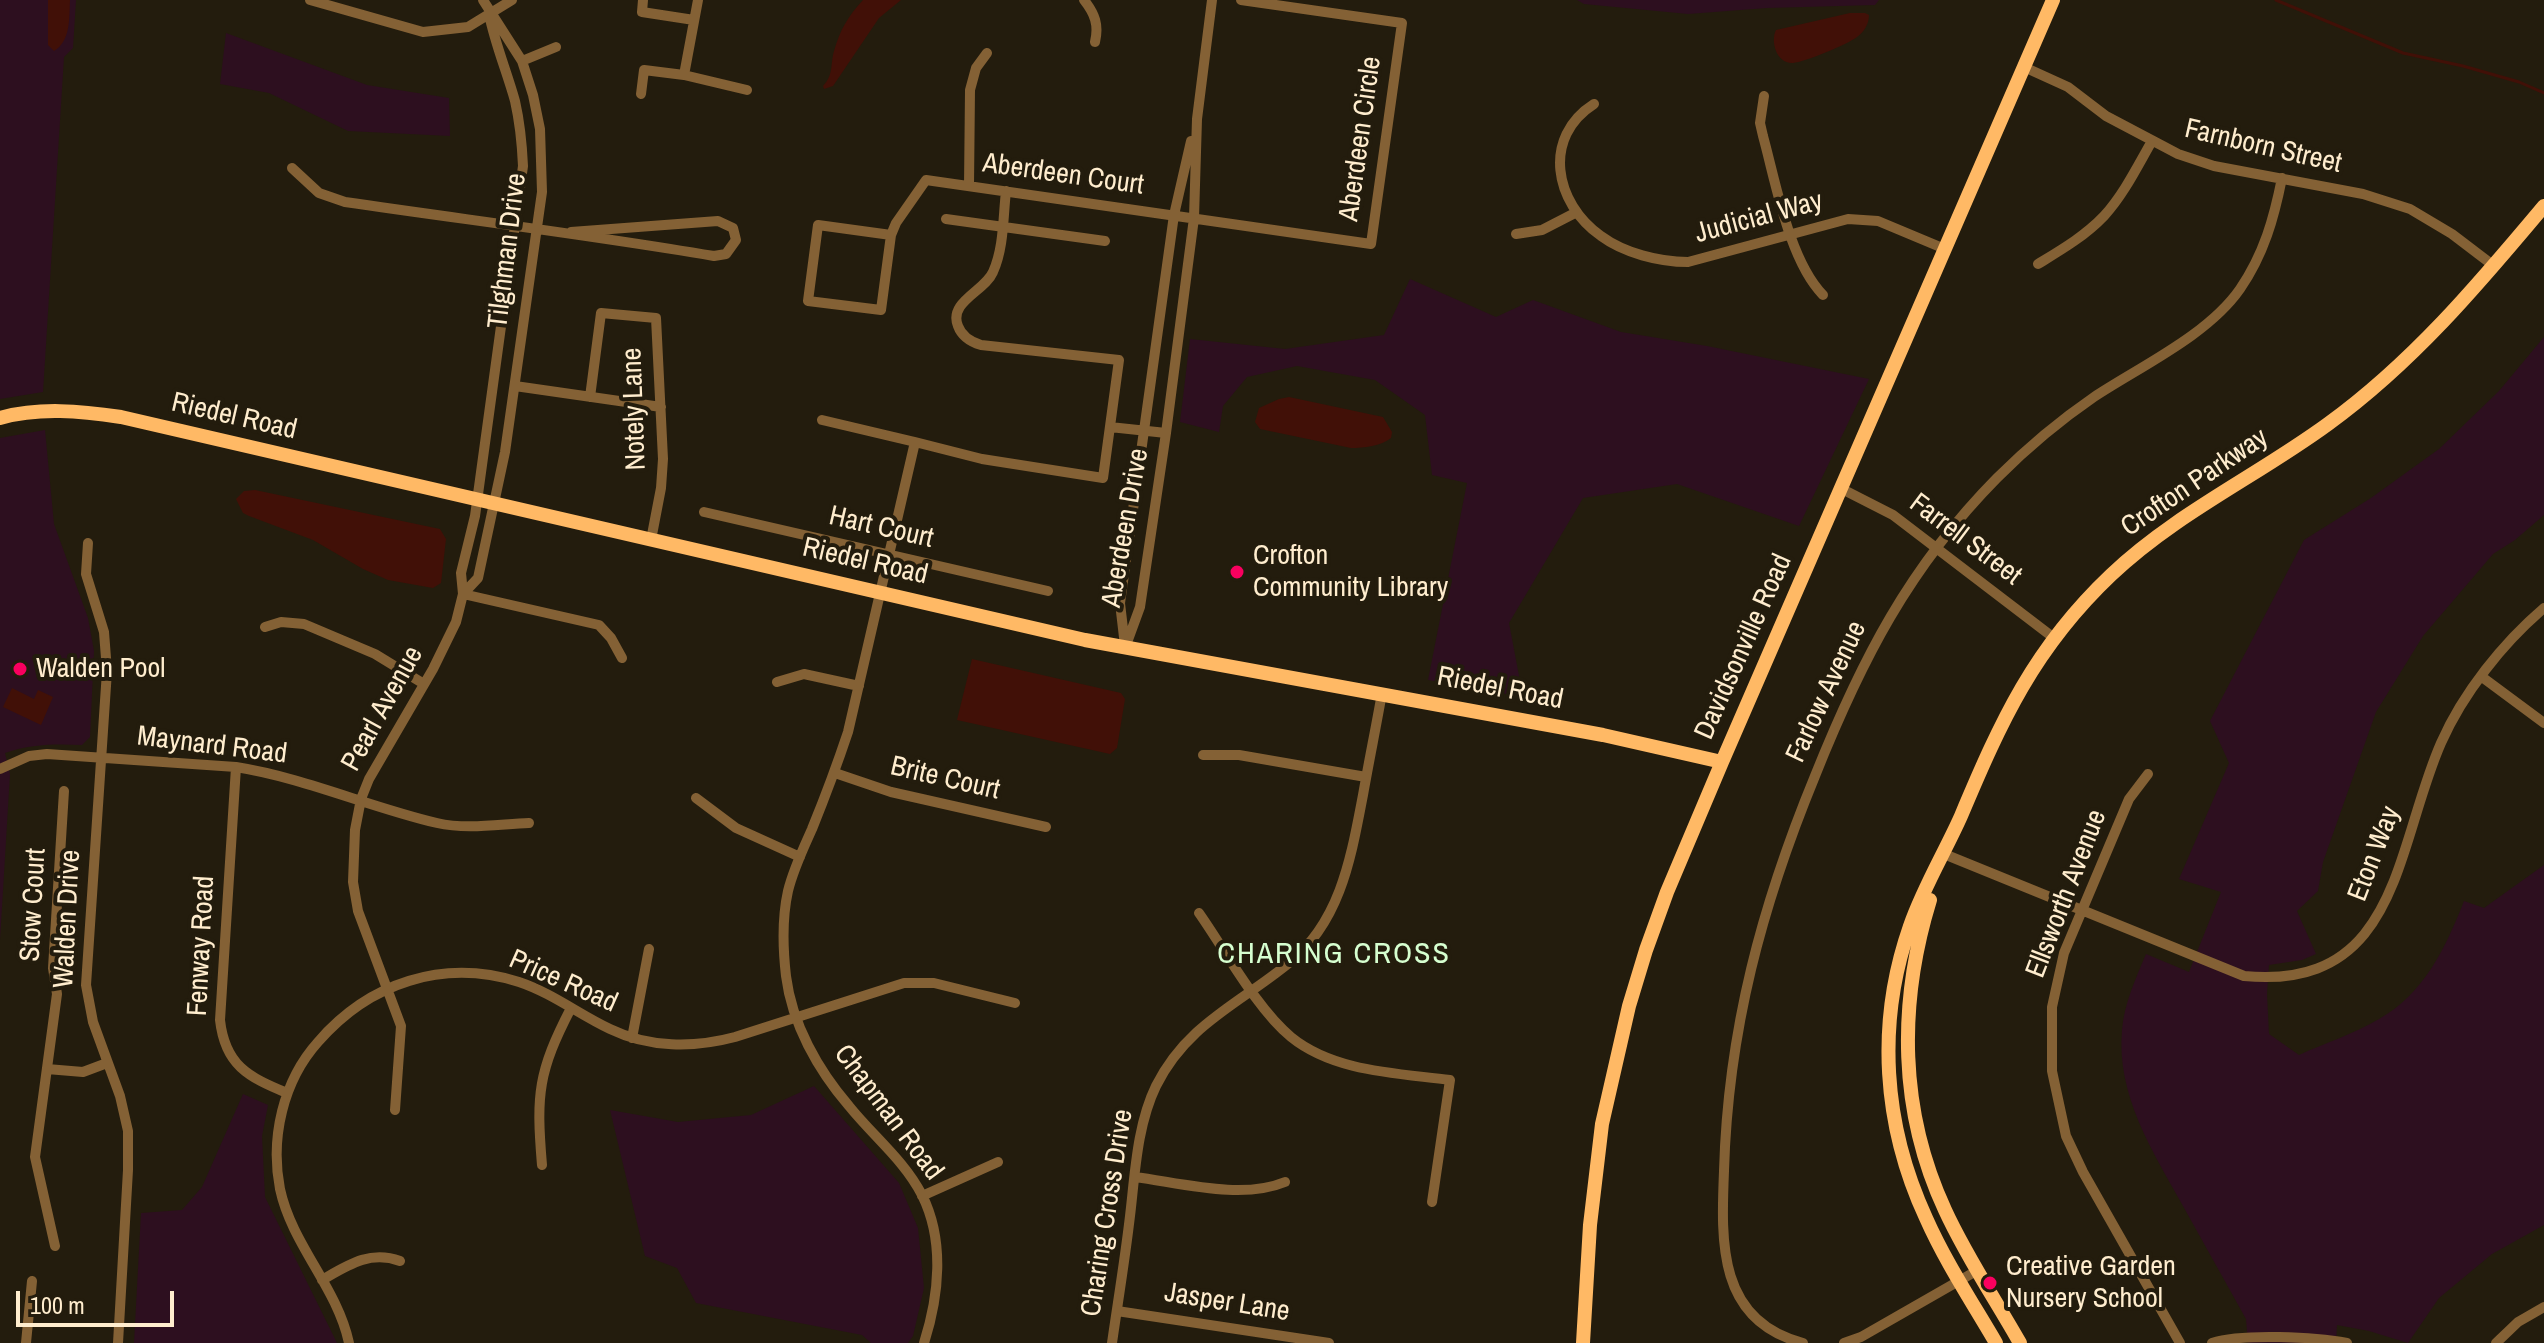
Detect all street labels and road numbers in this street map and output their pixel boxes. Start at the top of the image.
street label: Aberdeen Circle [1333,55,1389,223]
street label: Farnborn Street [2181,113,2345,181]
street label: Aberdeen Court [980,147,1146,203]
street label: Tilghman Drive [482,171,534,331]
street label: Judicial Way [1692,185,1826,251]
street label: Notely Lane [616,347,654,471]
street label: Riedel Road [168,386,300,448]
street label: Crofton Parkway [2115,422,2275,544]
street label: Aberdeen Drive [1095,446,1157,610]
street label: Farrell Street [1902,487,2028,593]
street label: Hart Court [826,500,936,556]
street label: Riedel Road [799,531,931,593]
street label: Davidsonville Road [1688,549,1800,745]
street label: Farlow Avenue [1780,616,1874,768]
street label: Pearl Avenue [335,641,431,777]
street label: Riedel Road [1434,660,1566,718]
street label: Maynard Road [135,720,289,772]
street label: Brite Court [887,750,1003,808]
street label: Eton Way [2342,802,2408,906]
street label: Ellsworth Avenue [2020,805,2114,983]
street label: Stow Court [14,847,54,963]
street label: Walden Drive [48,849,88,989]
street label: Fenway Road [182,875,222,1017]
street label: Price Road [504,943,622,1021]
street label: Chapman Road [826,1039,950,1187]
street label: Charing Cross Drive [1075,1107,1141,1319]
street label: Jasper Lane [1162,1277,1292,1329]

